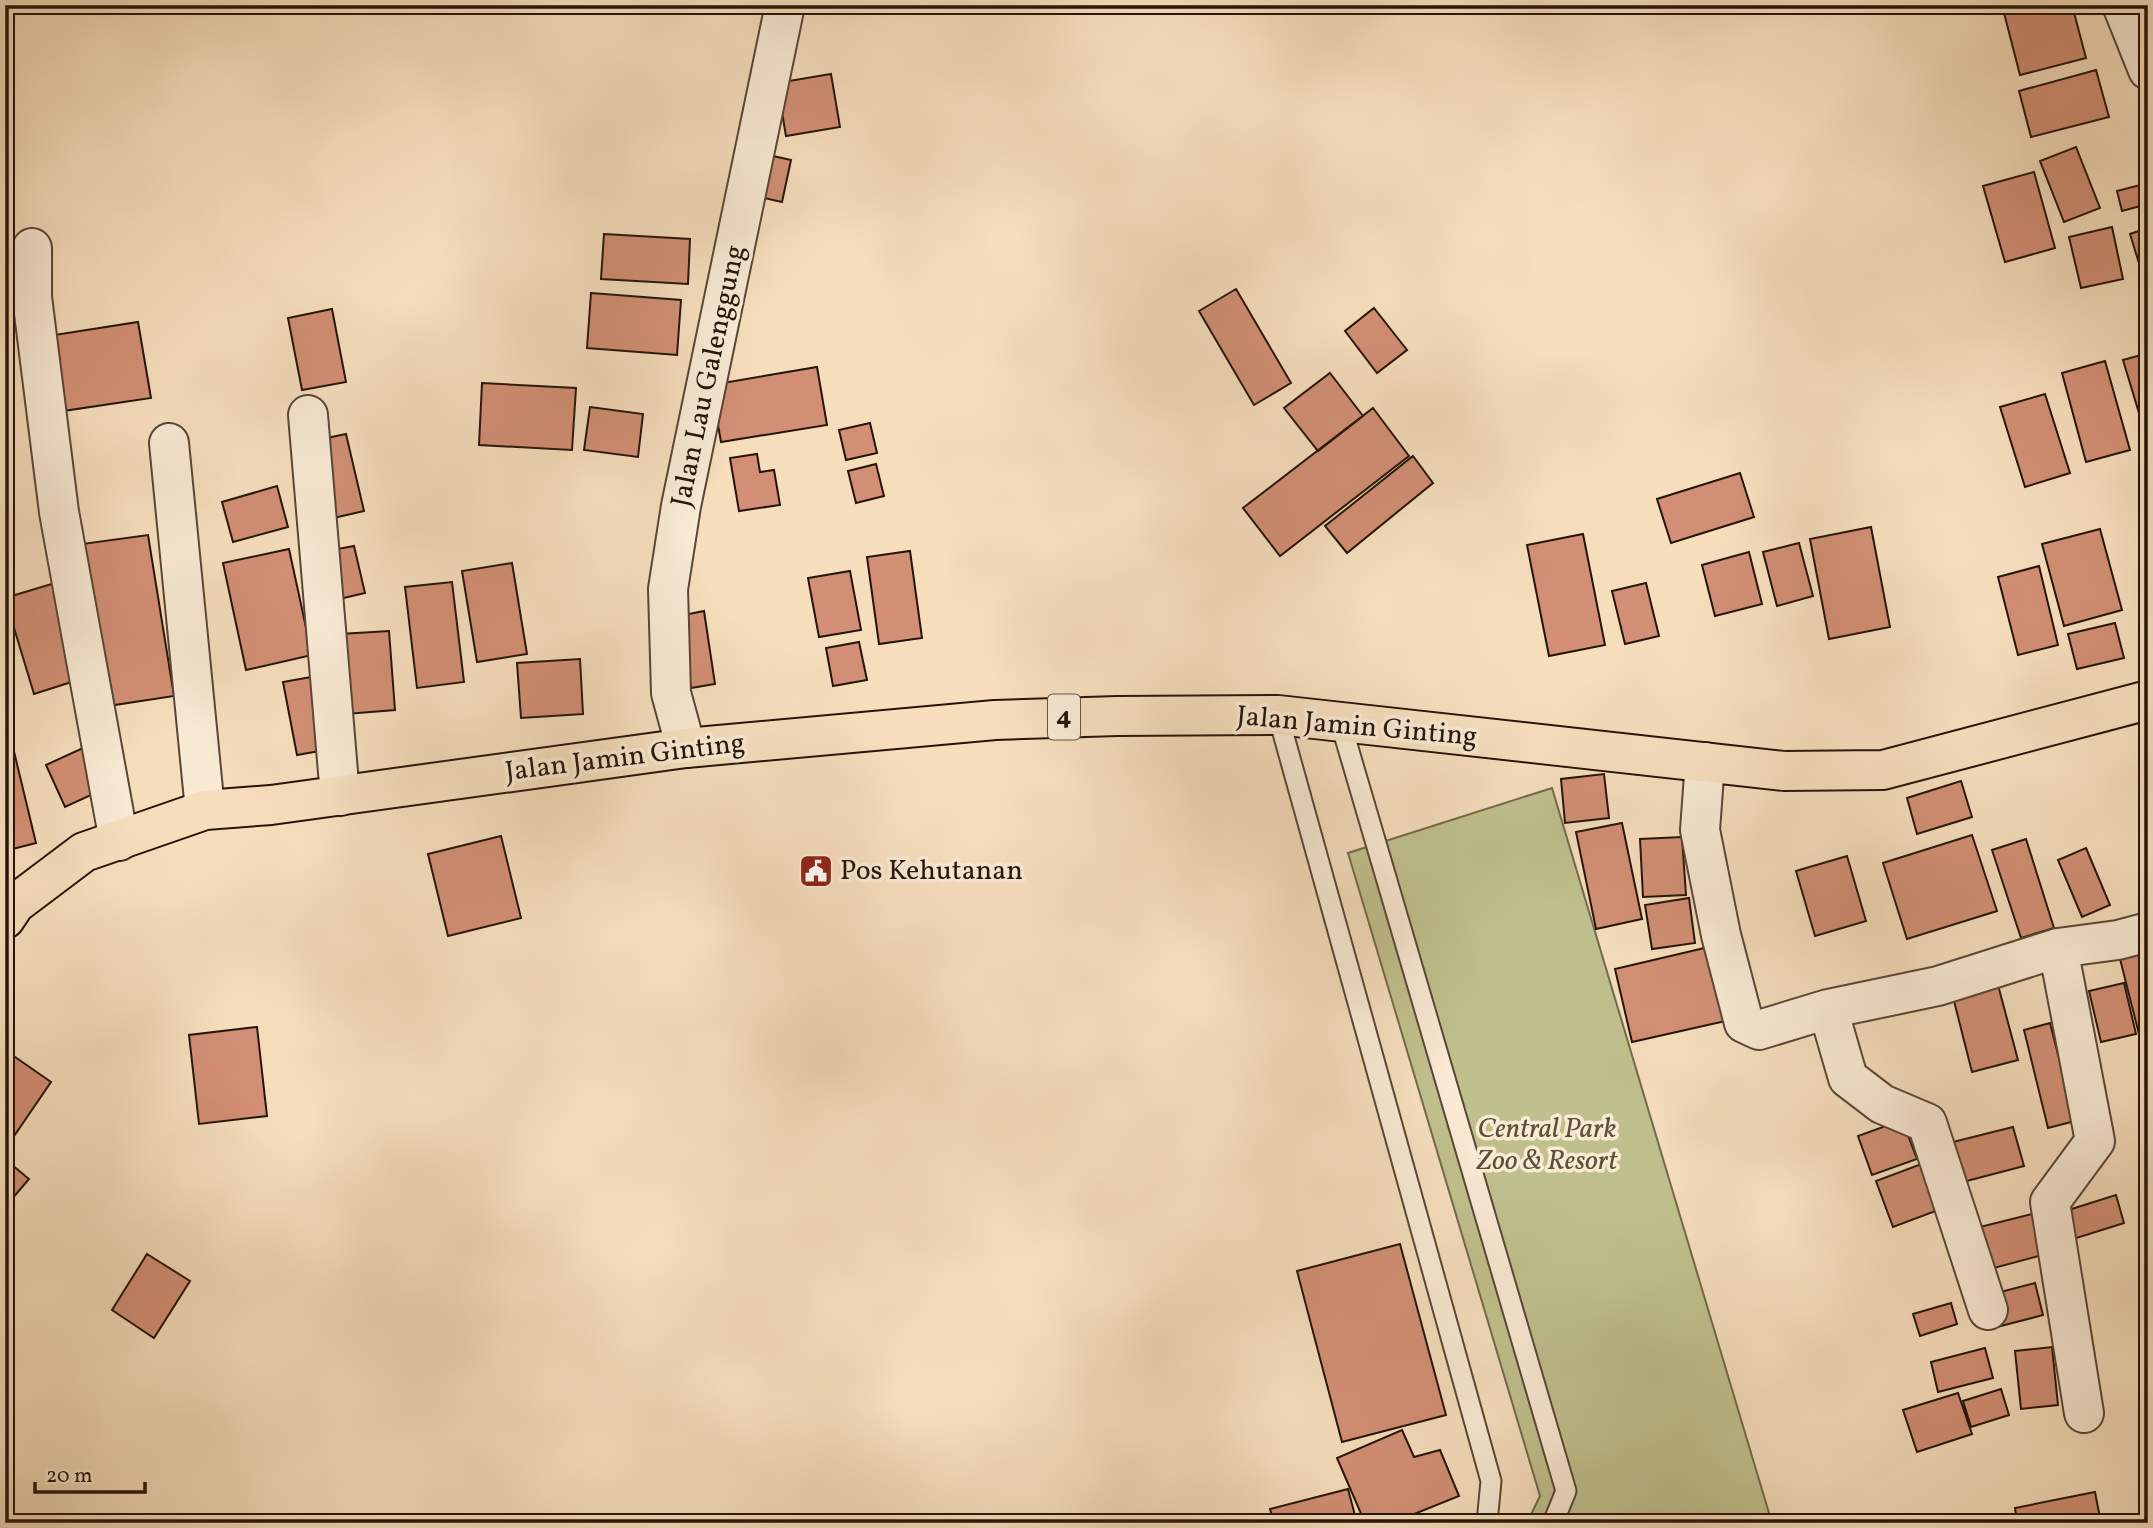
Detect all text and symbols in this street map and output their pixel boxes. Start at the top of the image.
street label: Jalan Lau Galenggung [662,241,756,511]
road number: 4 [1048,694,1080,740]
street label: Jalan Jamin Ginting [1235,697,1479,757]
street label: Jalan Jamin Ginting [503,724,747,792]
public building icon: Pos Kehutanan [797,852,835,890]
place label: Pos Kehutanan [840,852,1023,891]
park label: Central Park Zoo & Resort [1476,1110,1618,1181]
scale bar [35,1451,145,1495]
text: 20 m [46,1462,92,1491]

